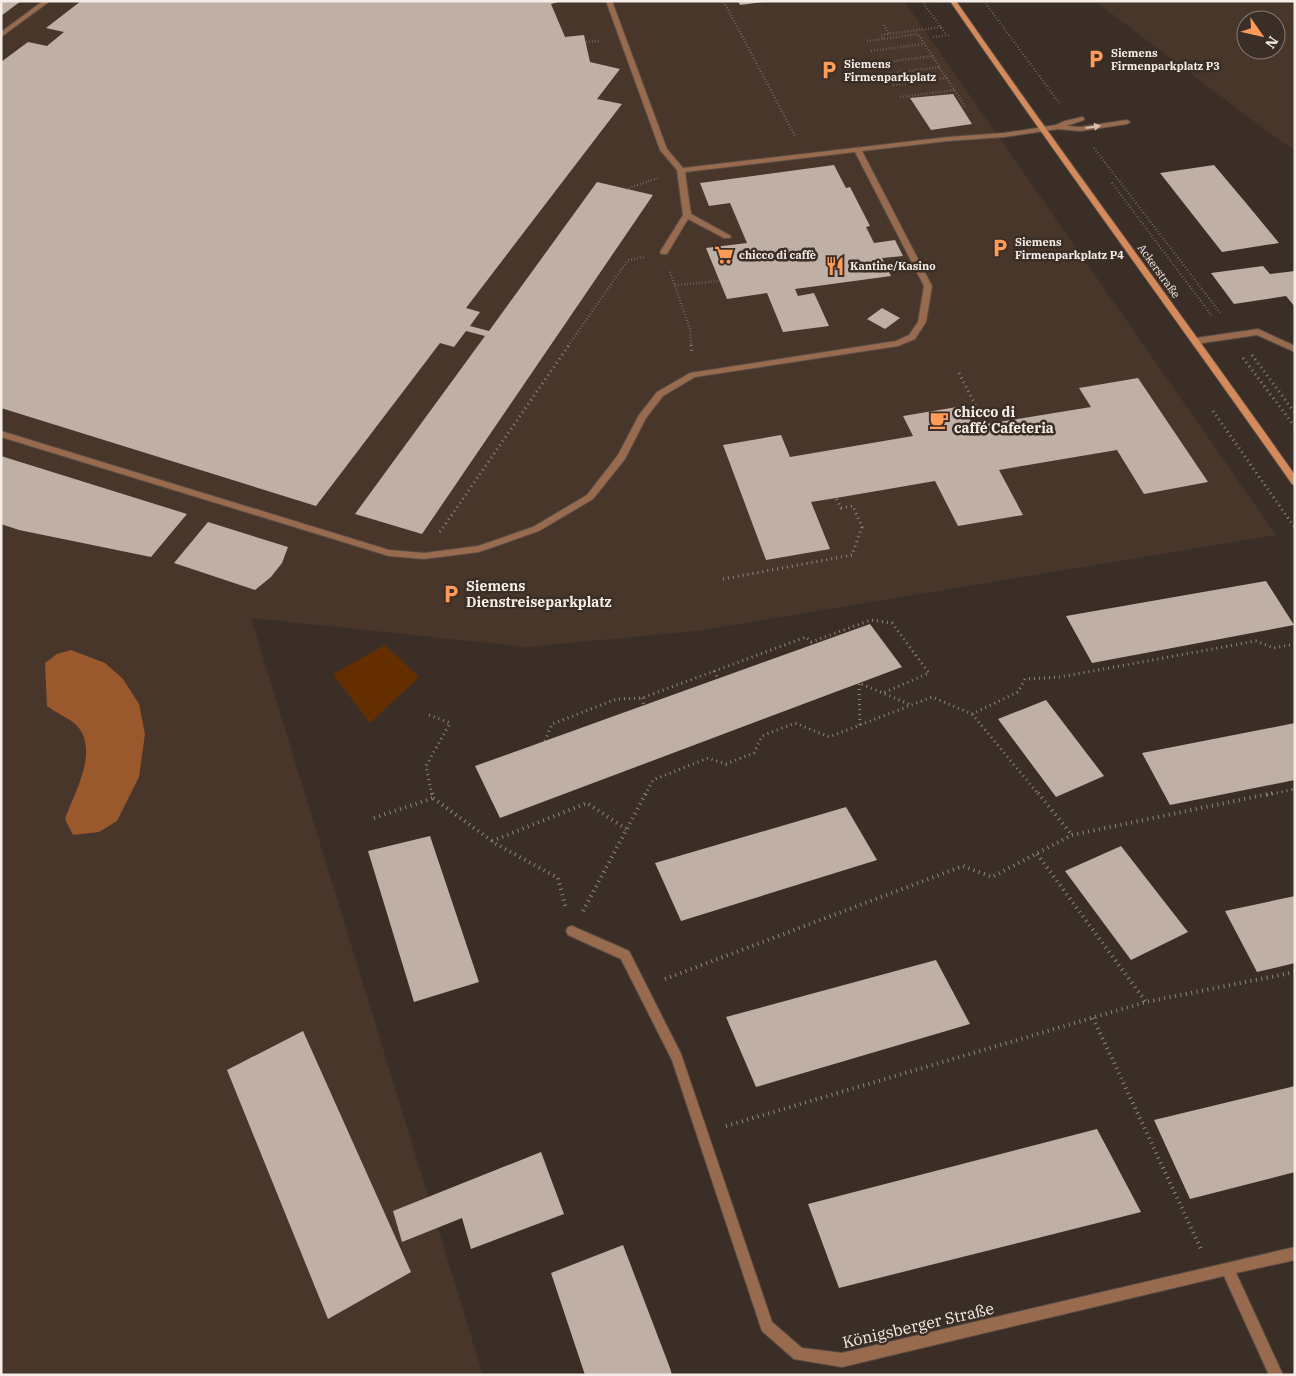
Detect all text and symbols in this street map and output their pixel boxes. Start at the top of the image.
north arrow [1236,10,1286,60]
text: N [1261,33,1282,52]
place label: Siemens Firmenparkplatz P3 [1111,46,1220,73]
parking icon: Siemens Firmenparkplatz P3 [1085,48,1107,70]
place label: Siemens Firmenparkplatz [844,57,937,84]
parking icon: Siemens Firmenparkplatz [818,59,840,81]
one-way arrow [1085,123,1101,131]
place label: Siemens Firmenparkplatz P4 [1015,235,1124,262]
parking icon: Siemens Firmenparkplatz P4 [989,237,1011,259]
street label: Ackerstraße [1135,241,1183,301]
supermarket icon: chicco di caffè [713,244,735,266]
place label: chicco di caffè [739,248,816,262]
restaurant icon: Kantine/Kasino [824,255,846,277]
place label: Kantine/Kasino [850,259,936,273]
place label: chicco di caffé Cafeteria [954,403,1054,437]
cafe icon: chicco di caffé Cafeteria [928,409,950,431]
place label: Siemens Dienstreiseparkplatz [466,577,612,611]
parking icon: Siemens Dienstreiseparkplatz [440,583,462,605]
street label: Königsberger Straße [840,1298,996,1352]

